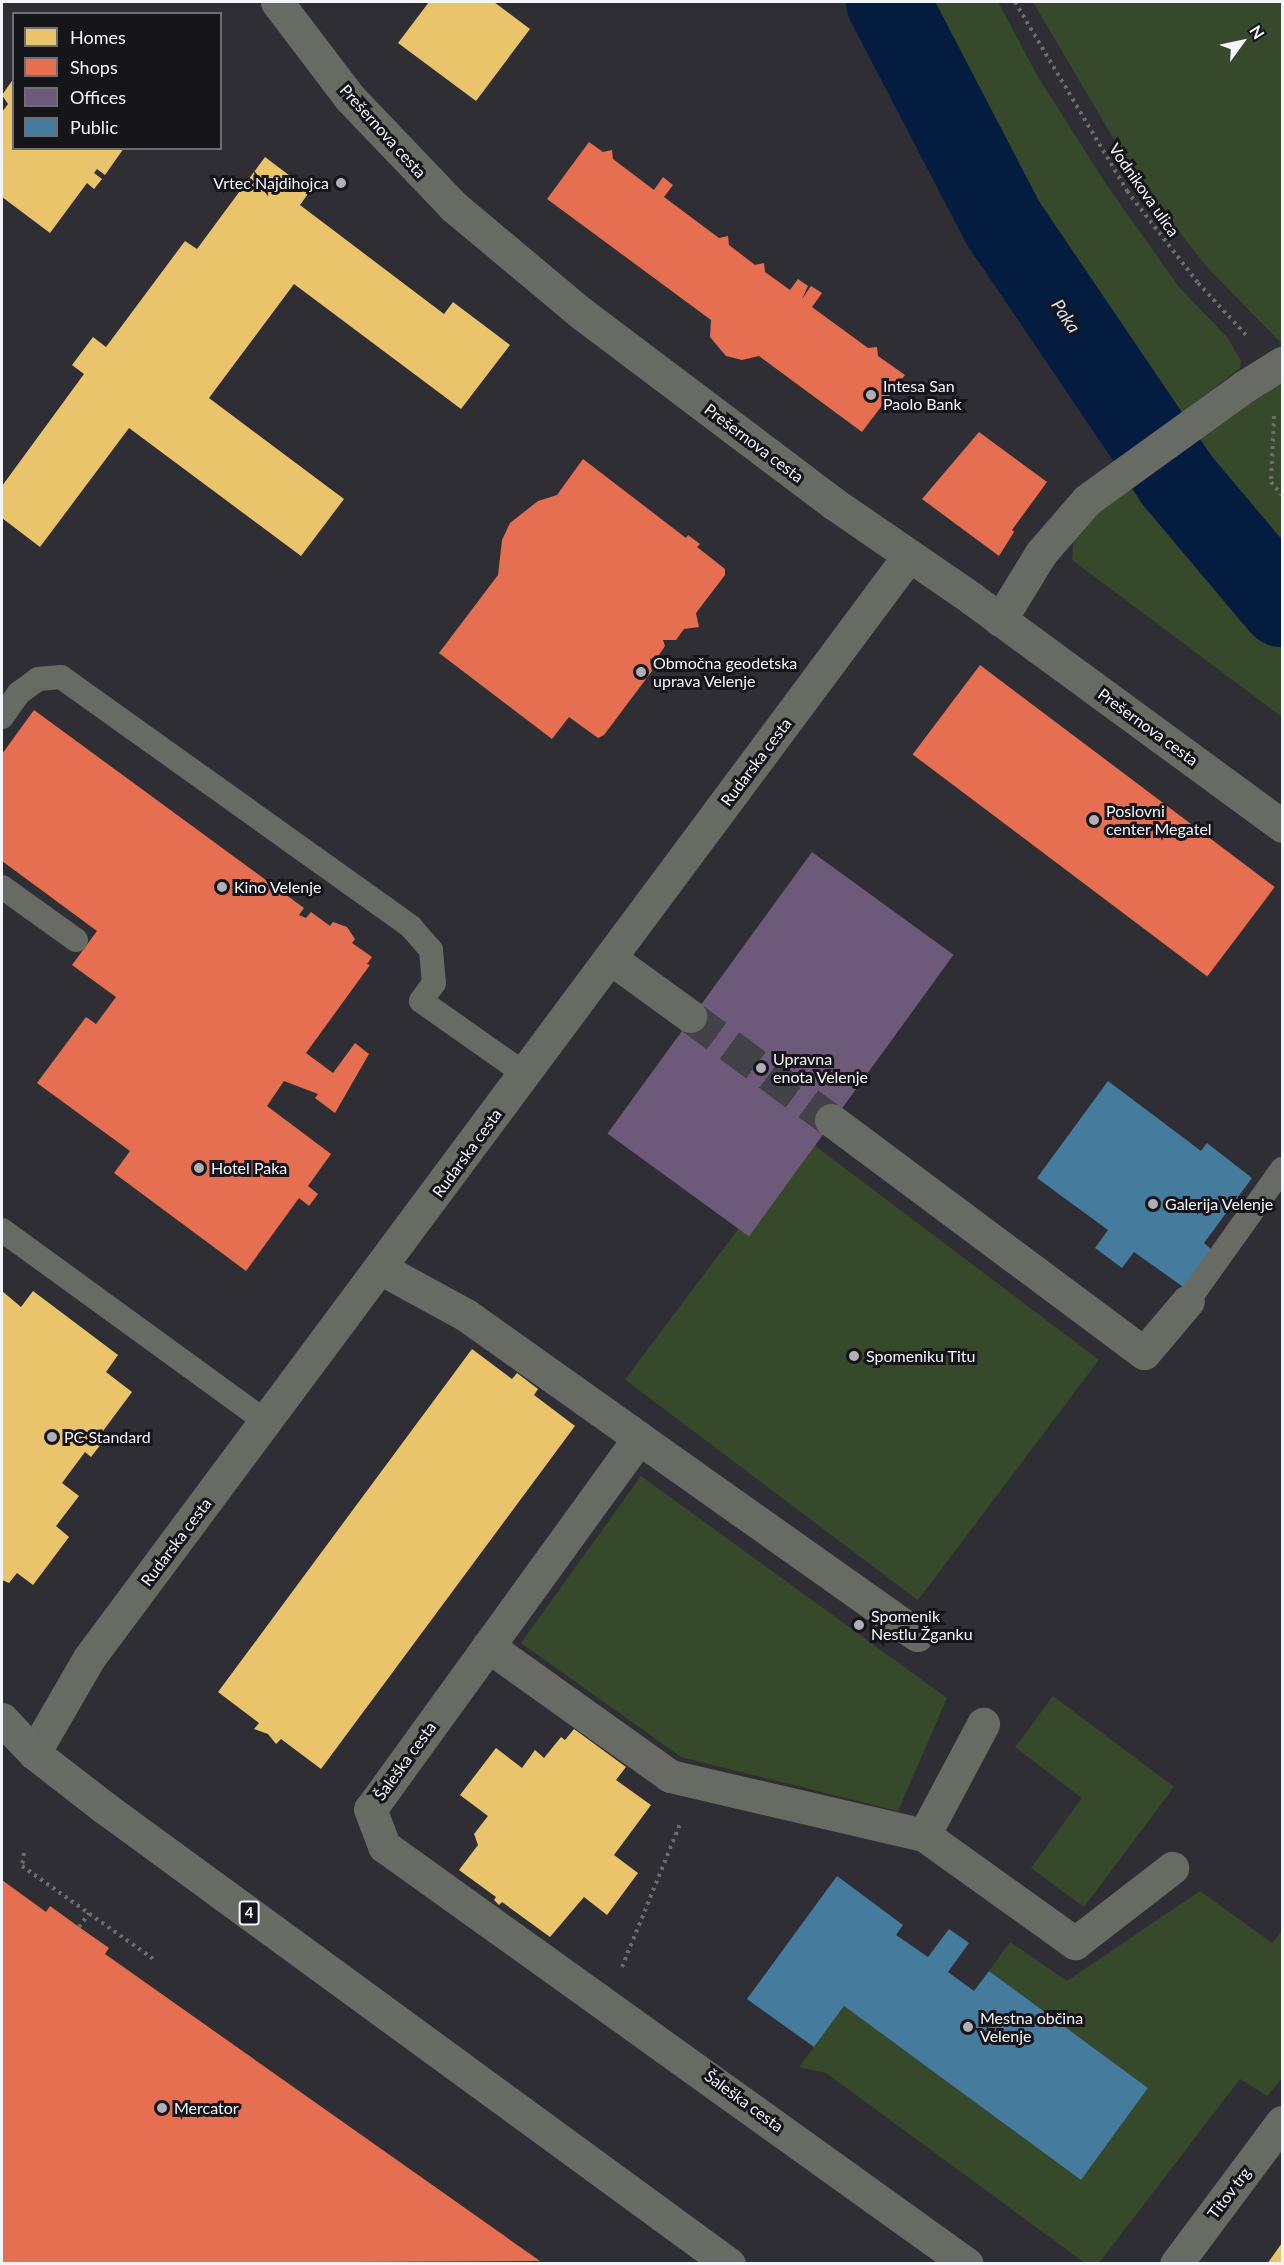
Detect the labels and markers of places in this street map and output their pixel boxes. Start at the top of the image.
place label: Vrtec Najdihojca [213,173,329,193]
marker: Vrtec Najdihojca [334,176,348,190]
place label: Intesa San Paolo Bank [883,376,962,414]
marker: Intesa San Paolo Bank [864,388,878,402]
place label: Območna geodetska uprava Velenje [653,653,797,691]
marker: Območna geodetska uprava Velenje [634,665,648,679]
place label: Poslovni center Megatel [1106,801,1212,839]
marker: Poslovni center Megatel [1087,813,1101,827]
place label: Kino Velenje [234,877,322,897]
marker: Kino Velenje [215,880,229,894]
place label: Upravna enota Velenje [773,1049,869,1087]
marker: Upravna enota Velenje [754,1061,768,1075]
place label: Hotel Paka [211,1158,287,1178]
marker: Hotel Paka [192,1161,206,1175]
place label: Galerija Velenje [1165,1194,1274,1214]
marker: Galerija Velenje [1146,1197,1160,1211]
place label: Spomeniku Titu [866,1346,976,1366]
marker: Spomeniku Titu [847,1349,861,1363]
place label: PC Standard [64,1427,151,1447]
marker: PC Standard [45,1430,59,1444]
place label: Spomenik Nestlu Žganku [871,1606,973,1644]
marker: Spomenik Nestlu Žganku [852,1618,866,1632]
place label: Mestna občina Velenje [980,2008,1083,2046]
marker: Mestna občina Velenje [961,2020,975,2034]
place label: Mercator [174,2098,239,2118]
marker: Mercator [155,2101,169,2115]

